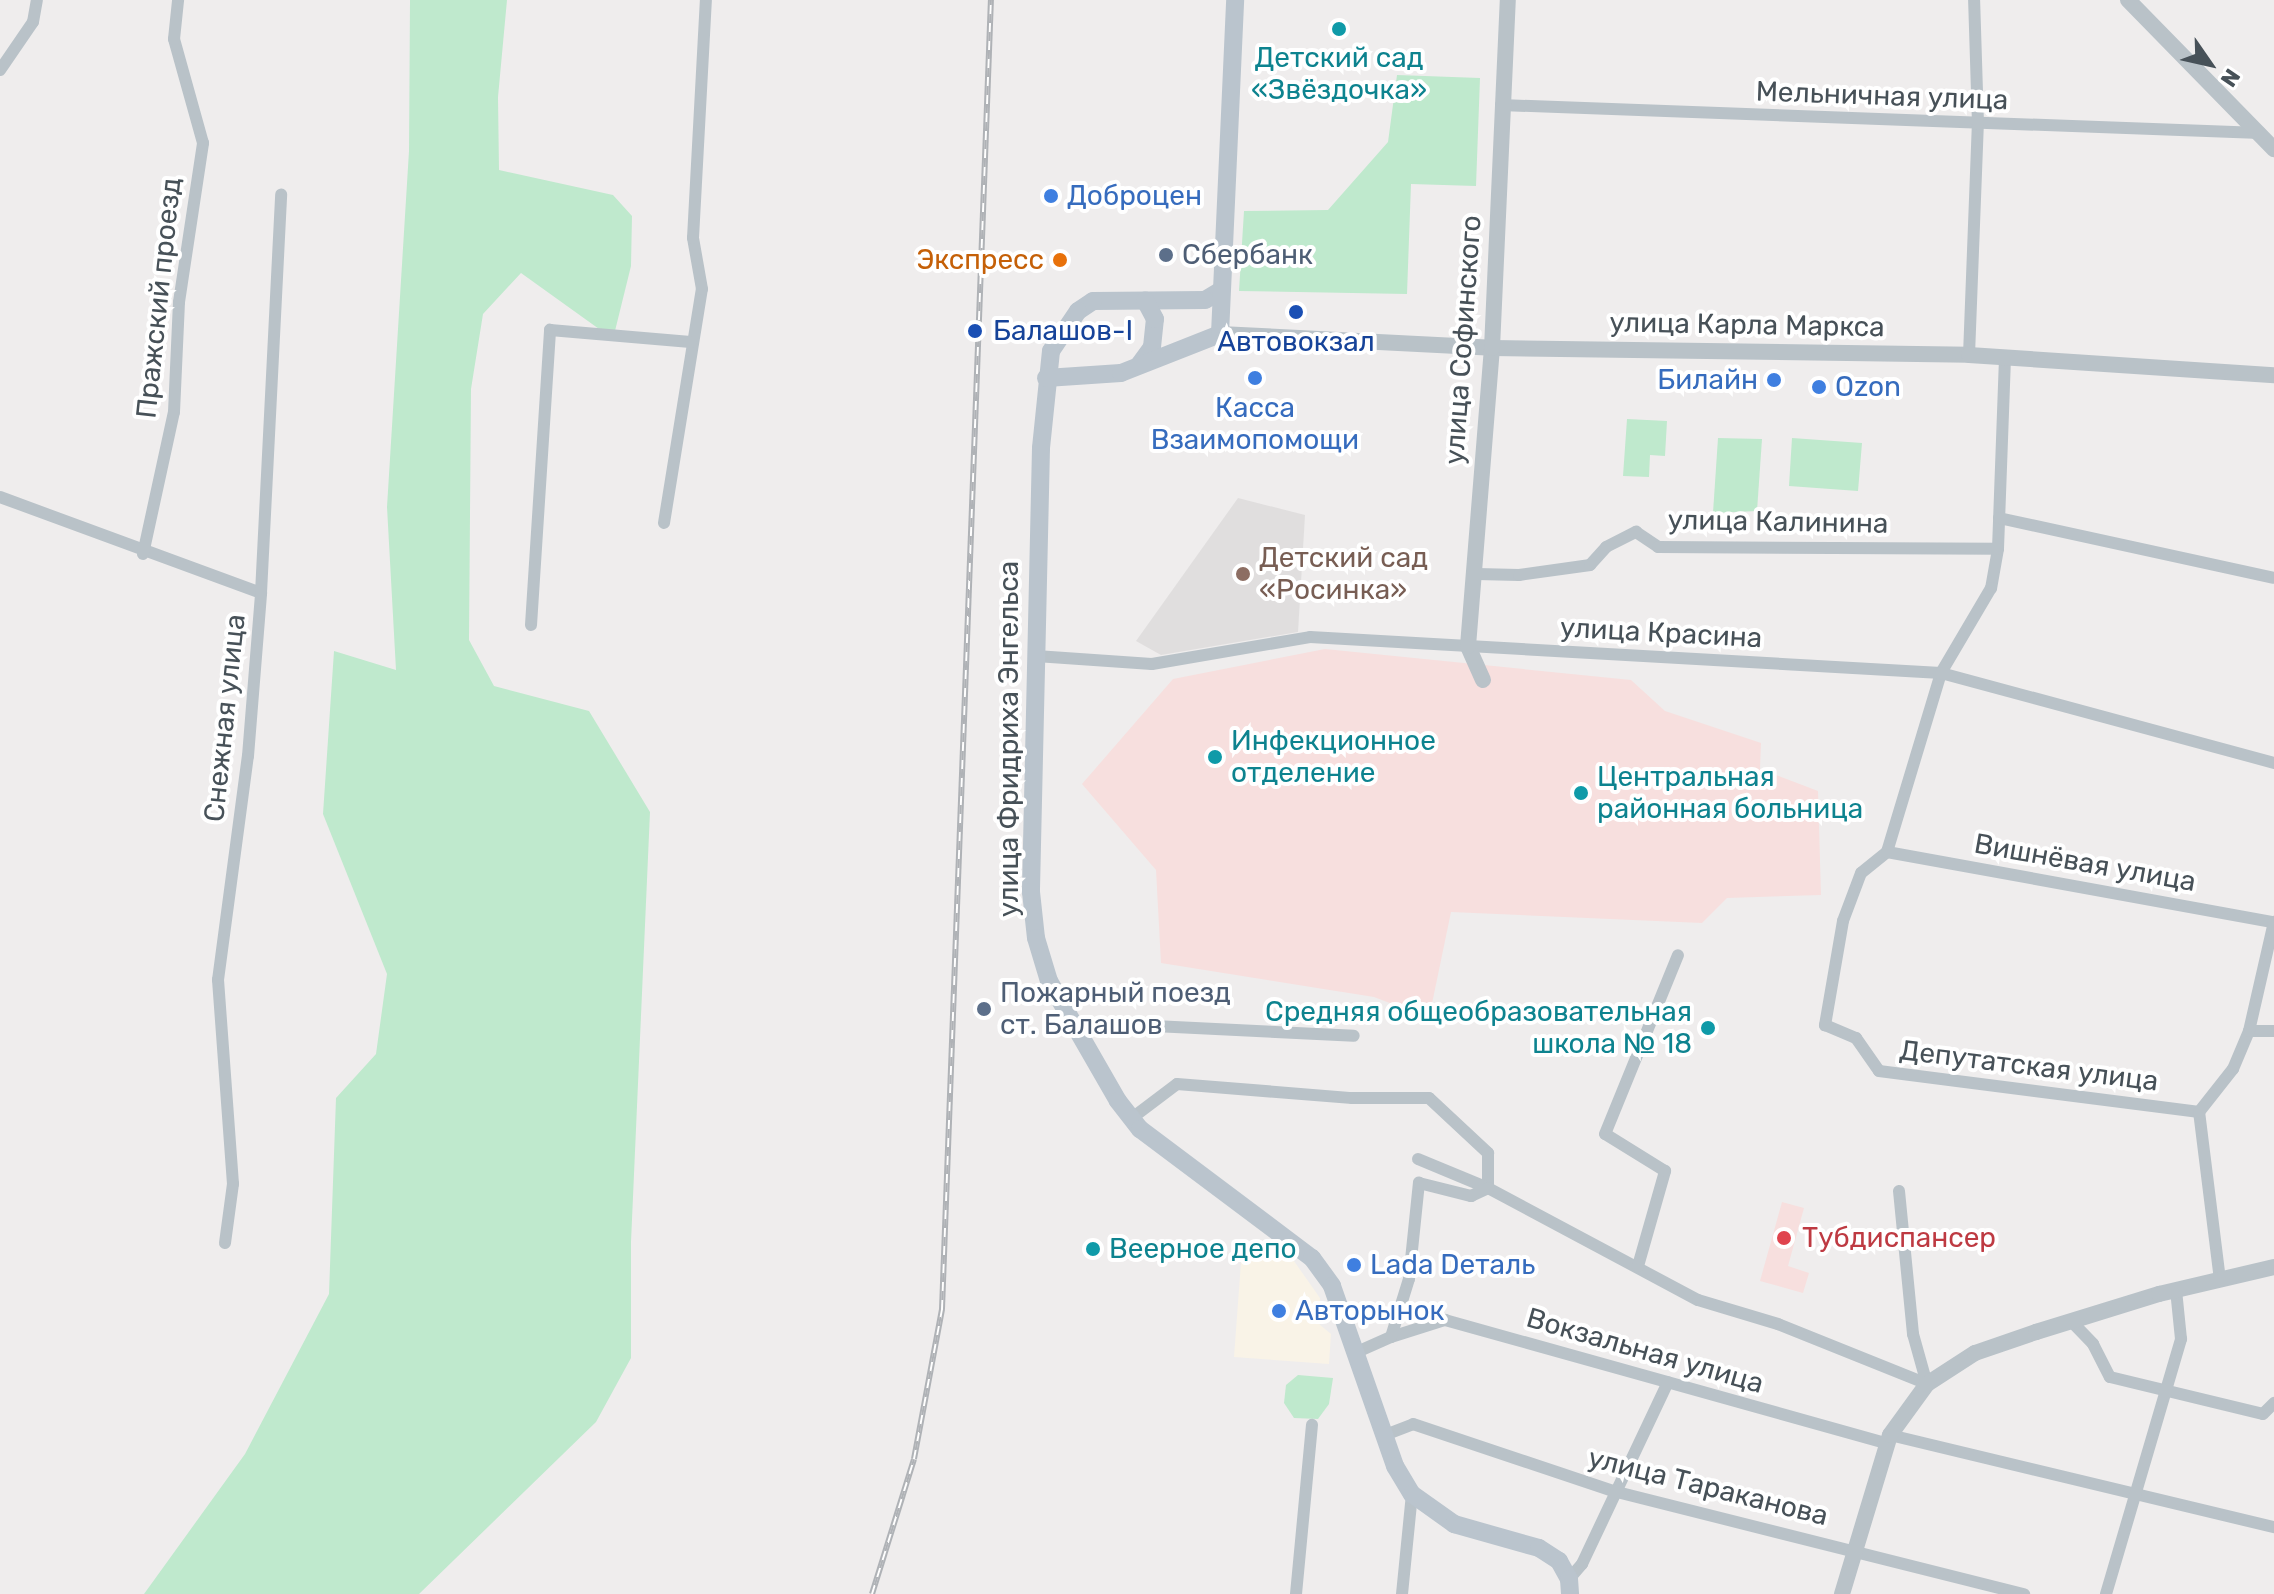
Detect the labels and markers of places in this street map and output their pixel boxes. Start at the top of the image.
marker: Детский сад «Звёздочка» [1330,20,1348,38]
place label: Детский сад «Звёздочка» [1251,41,1427,107]
place label: Доброцен [1067,179,1202,213]
marker: Доброцен [1042,187,1060,205]
place label: Сбербанк [1182,238,1313,272]
place label: Экспресс [916,243,1044,277]
marker: Сбербанк [1157,246,1175,264]
marker: Экспресс [1051,251,1069,269]
marker: Автовокзал [1287,303,1305,321]
place label: Балашов-I [993,314,1133,348]
marker: Балашов-I [964,320,986,342]
place label: Автовокзал [1217,325,1375,359]
place label: Билайн [1657,363,1758,397]
marker: Касса Взаимопомощи [1246,369,1264,387]
place label: Ozon [1835,370,1901,404]
marker: Билайн [1765,371,1783,389]
marker: Ozon [1810,378,1828,396]
place label: Касса Взаимопомощи [1151,391,1359,457]
place label: Детский сад «Росинка» [1259,541,1428,607]
marker: Детский сад «Росинка» [1234,565,1252,583]
place label: Инфекционное отделение [1231,724,1436,790]
marker: Инфекционное отделение [1206,748,1224,766]
place label: Центральная районная больница [1597,760,1863,826]
marker: Центральная районная больница [1572,784,1590,802]
place label: Пожарный поезд ст. Балашов [1000,976,1231,1042]
place label: Средняя общеобразовательная школа № 18 [1265,995,1692,1061]
marker: Пожарный поезд ст. Балашов [975,1000,993,1018]
marker: Средняя общеобразовательная школа № 18 [1699,1019,1717,1037]
place label: Тубдиспансер [1802,1221,1996,1255]
marker: Тубдиспансер [1773,1227,1795,1249]
place label: Веерное депо [1109,1232,1297,1266]
marker: Веерное депо [1084,1240,1102,1258]
place label: Lada Dеталь [1370,1248,1535,1282]
marker: Lada Dеталь [1345,1256,1363,1274]
place label: Авторынок [1295,1294,1445,1328]
marker: Авторынок [1270,1302,1288,1320]

